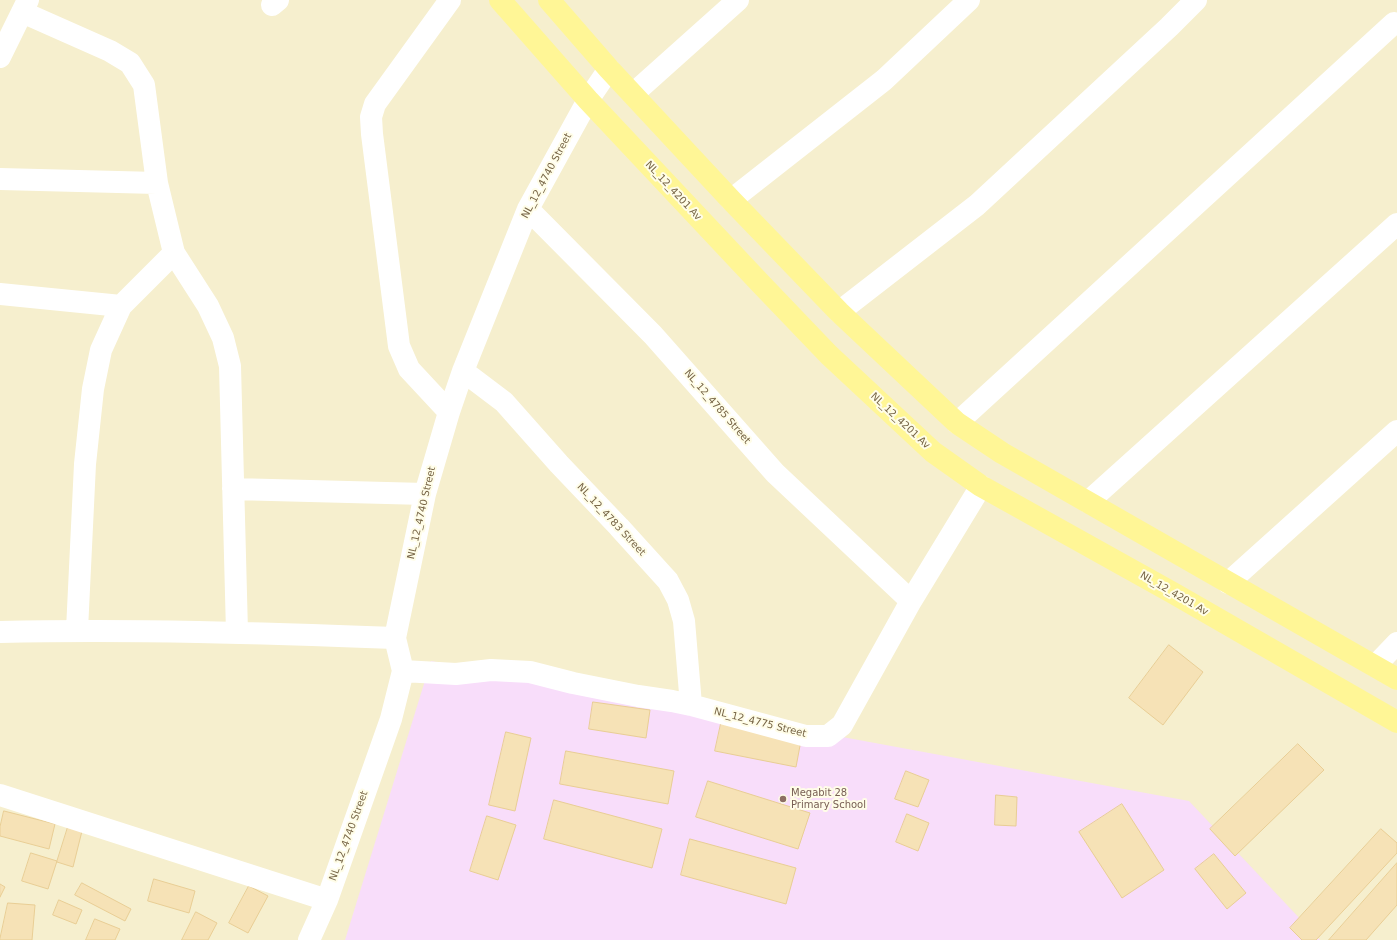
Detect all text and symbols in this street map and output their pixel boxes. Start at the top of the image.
street label: NL_12_4740 Street [519,131,575,221]
street label: NL_12_4201 Av [642,159,704,223]
street label: NL_12_4785 Street [681,367,753,447]
street label: NL_12_4201 Av [868,390,932,452]
street label: NL_12_4740 Street [405,465,439,561]
street label: NL_12_4783 Street [574,481,648,559]
street label: NL_12_4201 Av [1138,570,1210,618]
street label: NL_12_4775 Street [713,706,807,740]
place label: Megabit 28 Primary School [791,787,866,810]
street label: NL_12_4740 Street [327,789,371,883]
marker: Megabit 28 Primary School [778,794,788,804]

